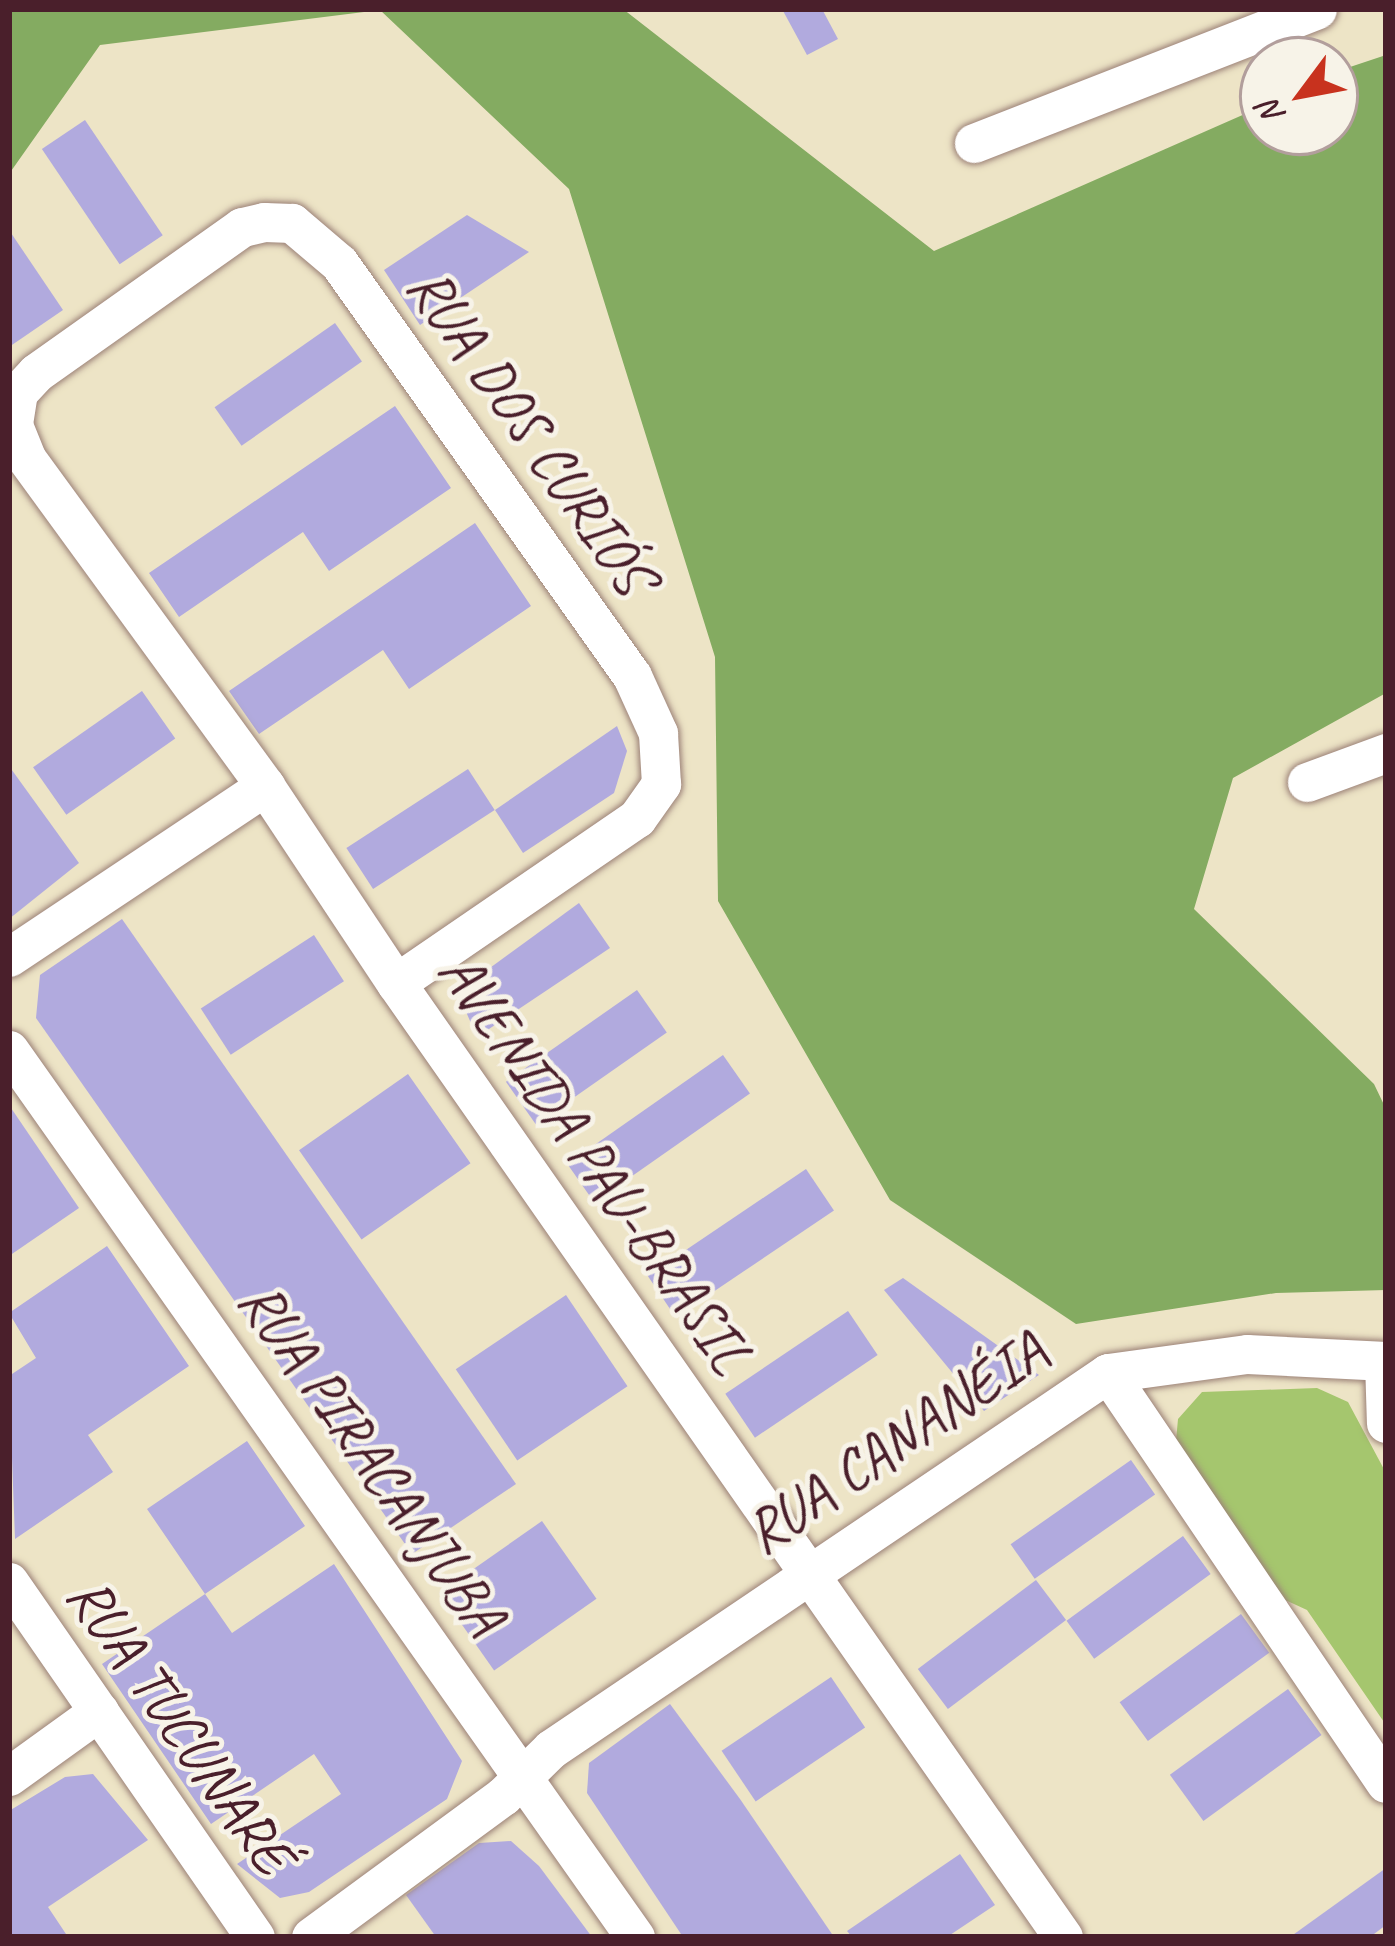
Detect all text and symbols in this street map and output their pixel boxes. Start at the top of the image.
north arrow [1239,36,1359,156]
text: N [1248,94,1294,133]
street label: RUA DOS CURIÓS [392,253,670,607]
street label: AVENIDA PAU-BRASIL [423,938,767,1386]
street label: RUA PIRACANJUBA [223,1266,521,1650]
street label: RUA CANANÉIA [732,1316,1058,1568]
street label: RUA TUCUNARÉ [52,1563,310,1887]

